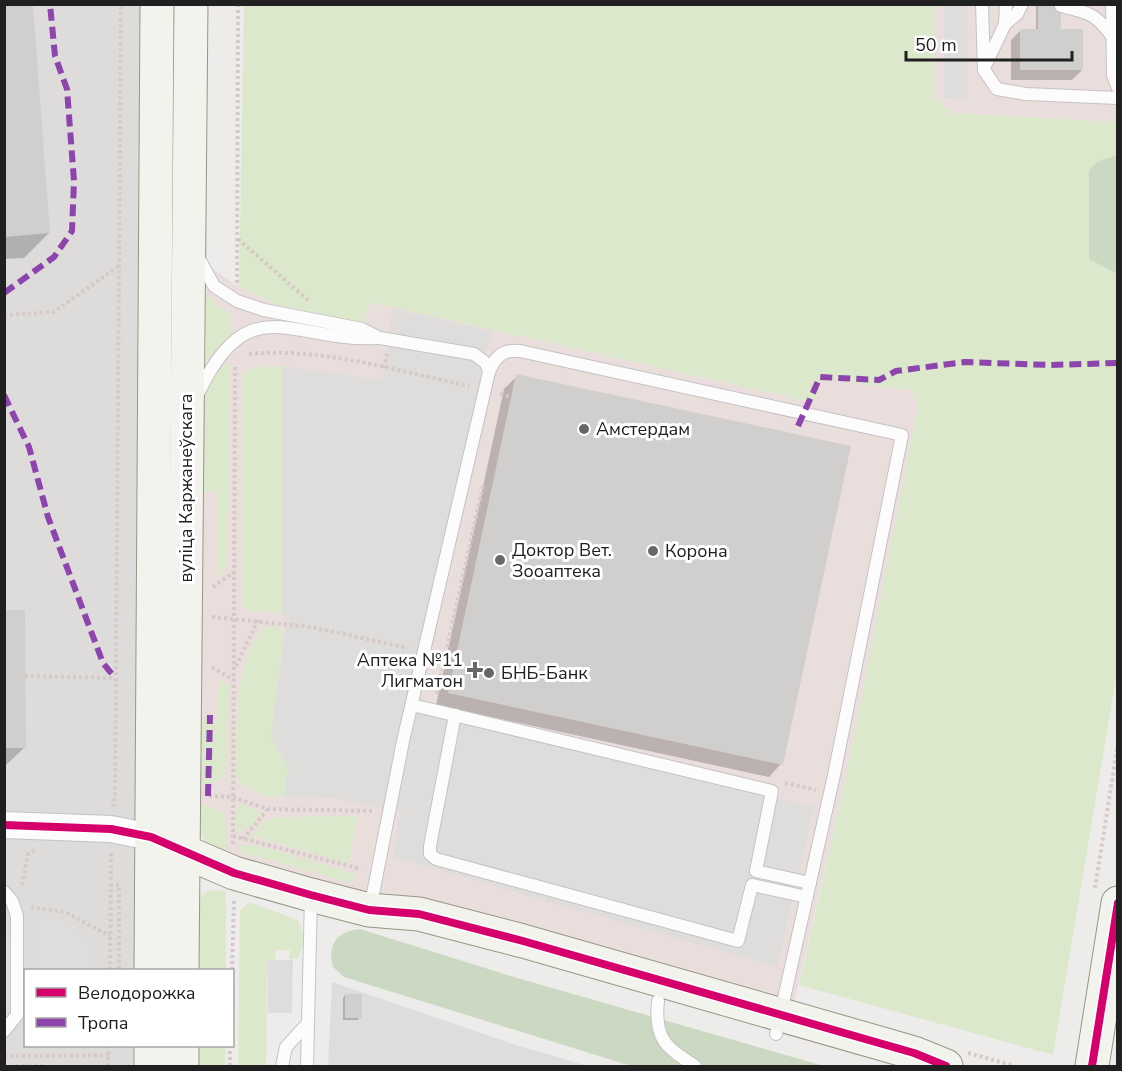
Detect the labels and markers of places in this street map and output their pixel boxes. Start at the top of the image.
place label: Амстердам [596,417,690,441]
marker: Амстердам [577,422,591,436]
place label: Доктор Вет. Зооаптека [512,538,612,583]
place label: Корона [665,539,728,563]
marker: Корона [646,544,660,558]
marker: Доктор Вет. Зооаптека [493,553,507,567]
place label: Аптека №11 Лигматон [357,648,463,693]
place label: БНБ-Банк [501,661,588,685]
marker: Аптека №11 Лигматон [468,663,482,677]
marker: БНБ-Банк [482,666,496,680]

